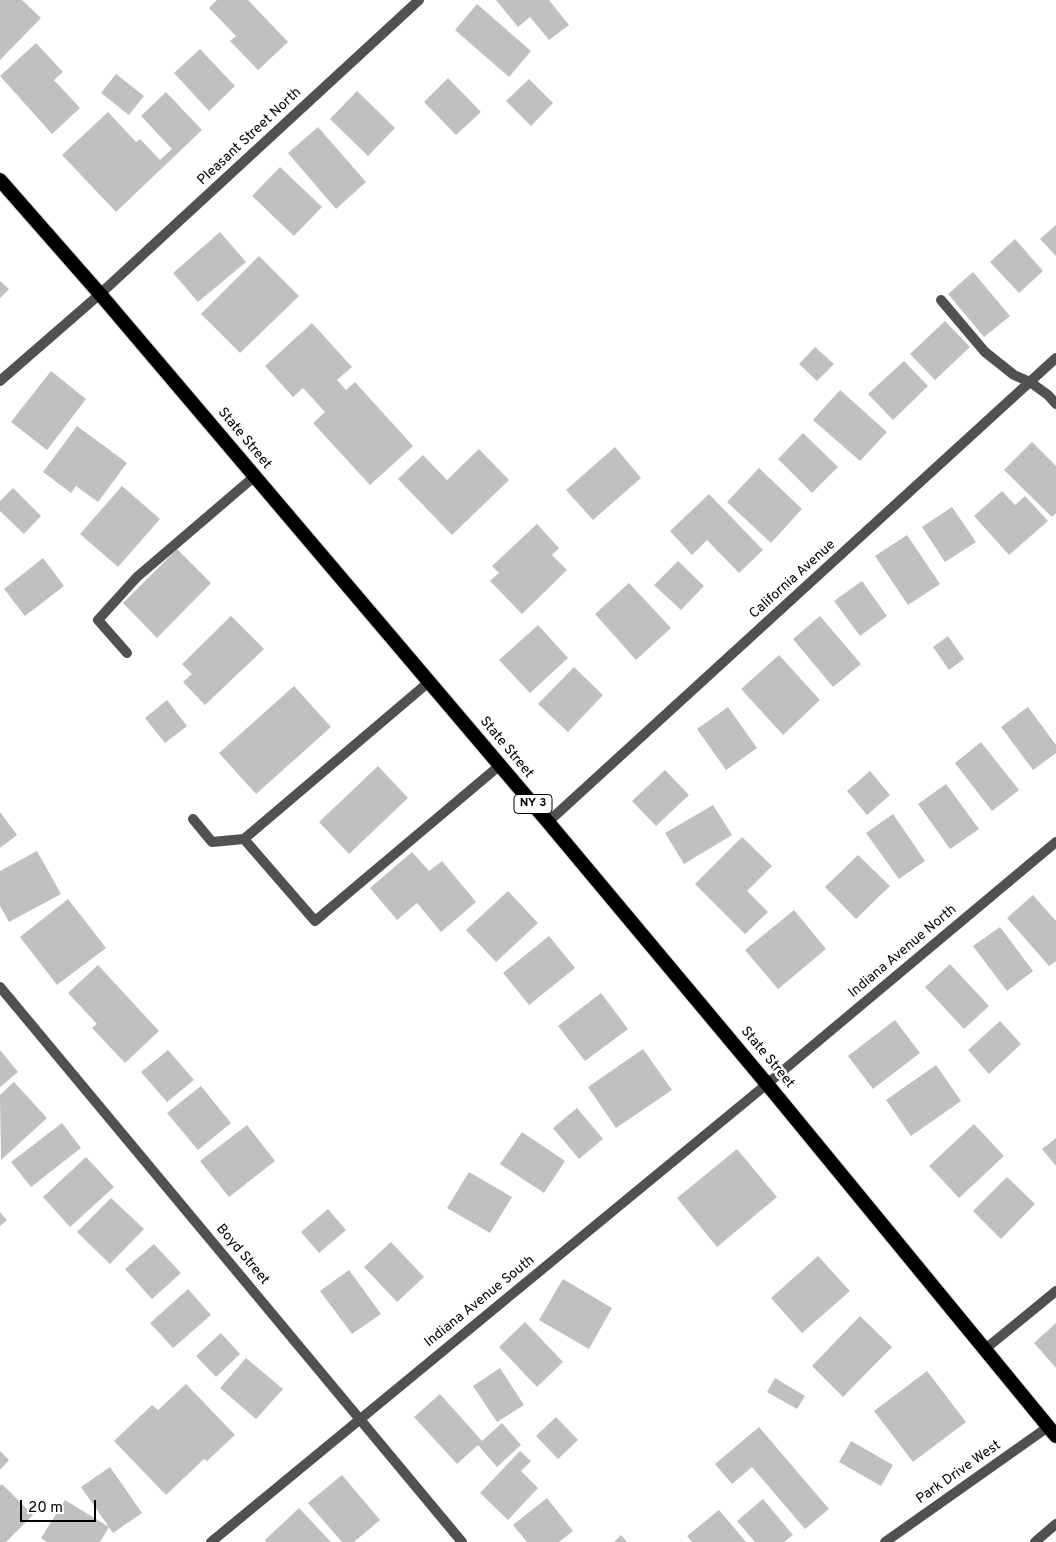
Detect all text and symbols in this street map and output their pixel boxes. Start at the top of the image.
street label: Pleasant Street North [195,85,305,189]
street label: State Street [213,405,275,473]
street label: California Avenue [747,537,839,623]
street label: State Street [475,714,537,782]
road number: NY 3 [514,794,552,814]
street label: Indiana Avenue North [846,902,960,1002]
street label: State Street [736,1024,798,1092]
street label: Boyd Street [212,1221,272,1289]
street label: Indiana Avenue South [422,1253,538,1351]
street label: Park Drive West [914,1438,1004,1508]
scale bar [22,1490,99,1522]
text: 20 m [28,1499,63,1518]

